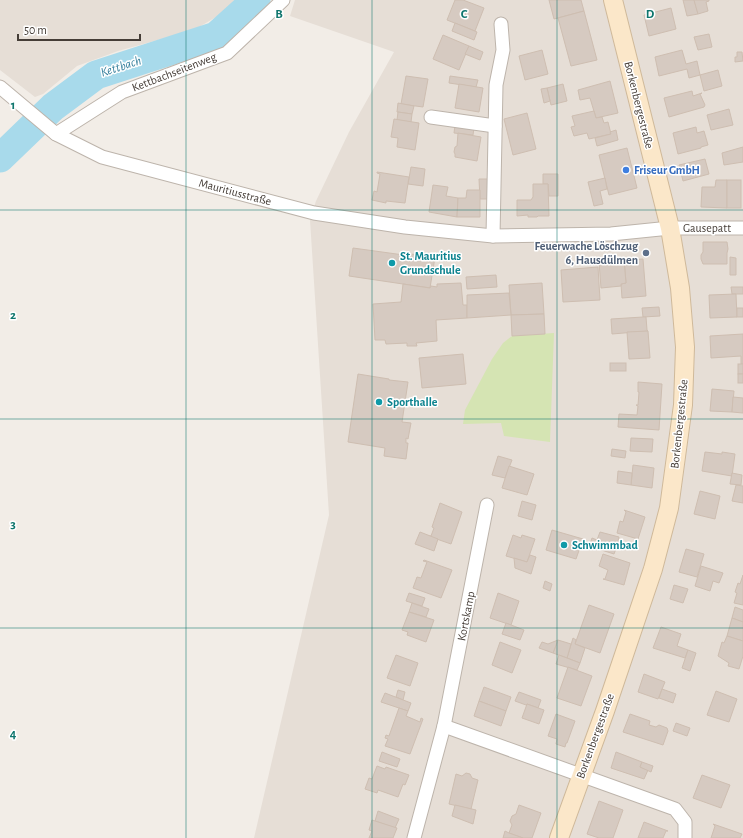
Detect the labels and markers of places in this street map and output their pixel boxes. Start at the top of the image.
place label: Friseur GmbH [634,164,700,176]
marker: Friseur GmbH [621,165,631,175]
place label: Feuerwache Löschzug 6, Hausdülmen [535,240,639,266]
marker: Feuerwache Löschzug 6, Hausdülmen [641,248,651,258]
place label: St. Mauritius Grundschule [400,250,462,276]
marker: St. Mauritius Grundschule [387,258,397,268]
place label: Sporthalle [387,396,438,408]
marker: Sporthalle [374,397,384,407]
place label: Schwimmbad [572,539,638,551]
marker: Schwimmbad [559,540,569,550]

